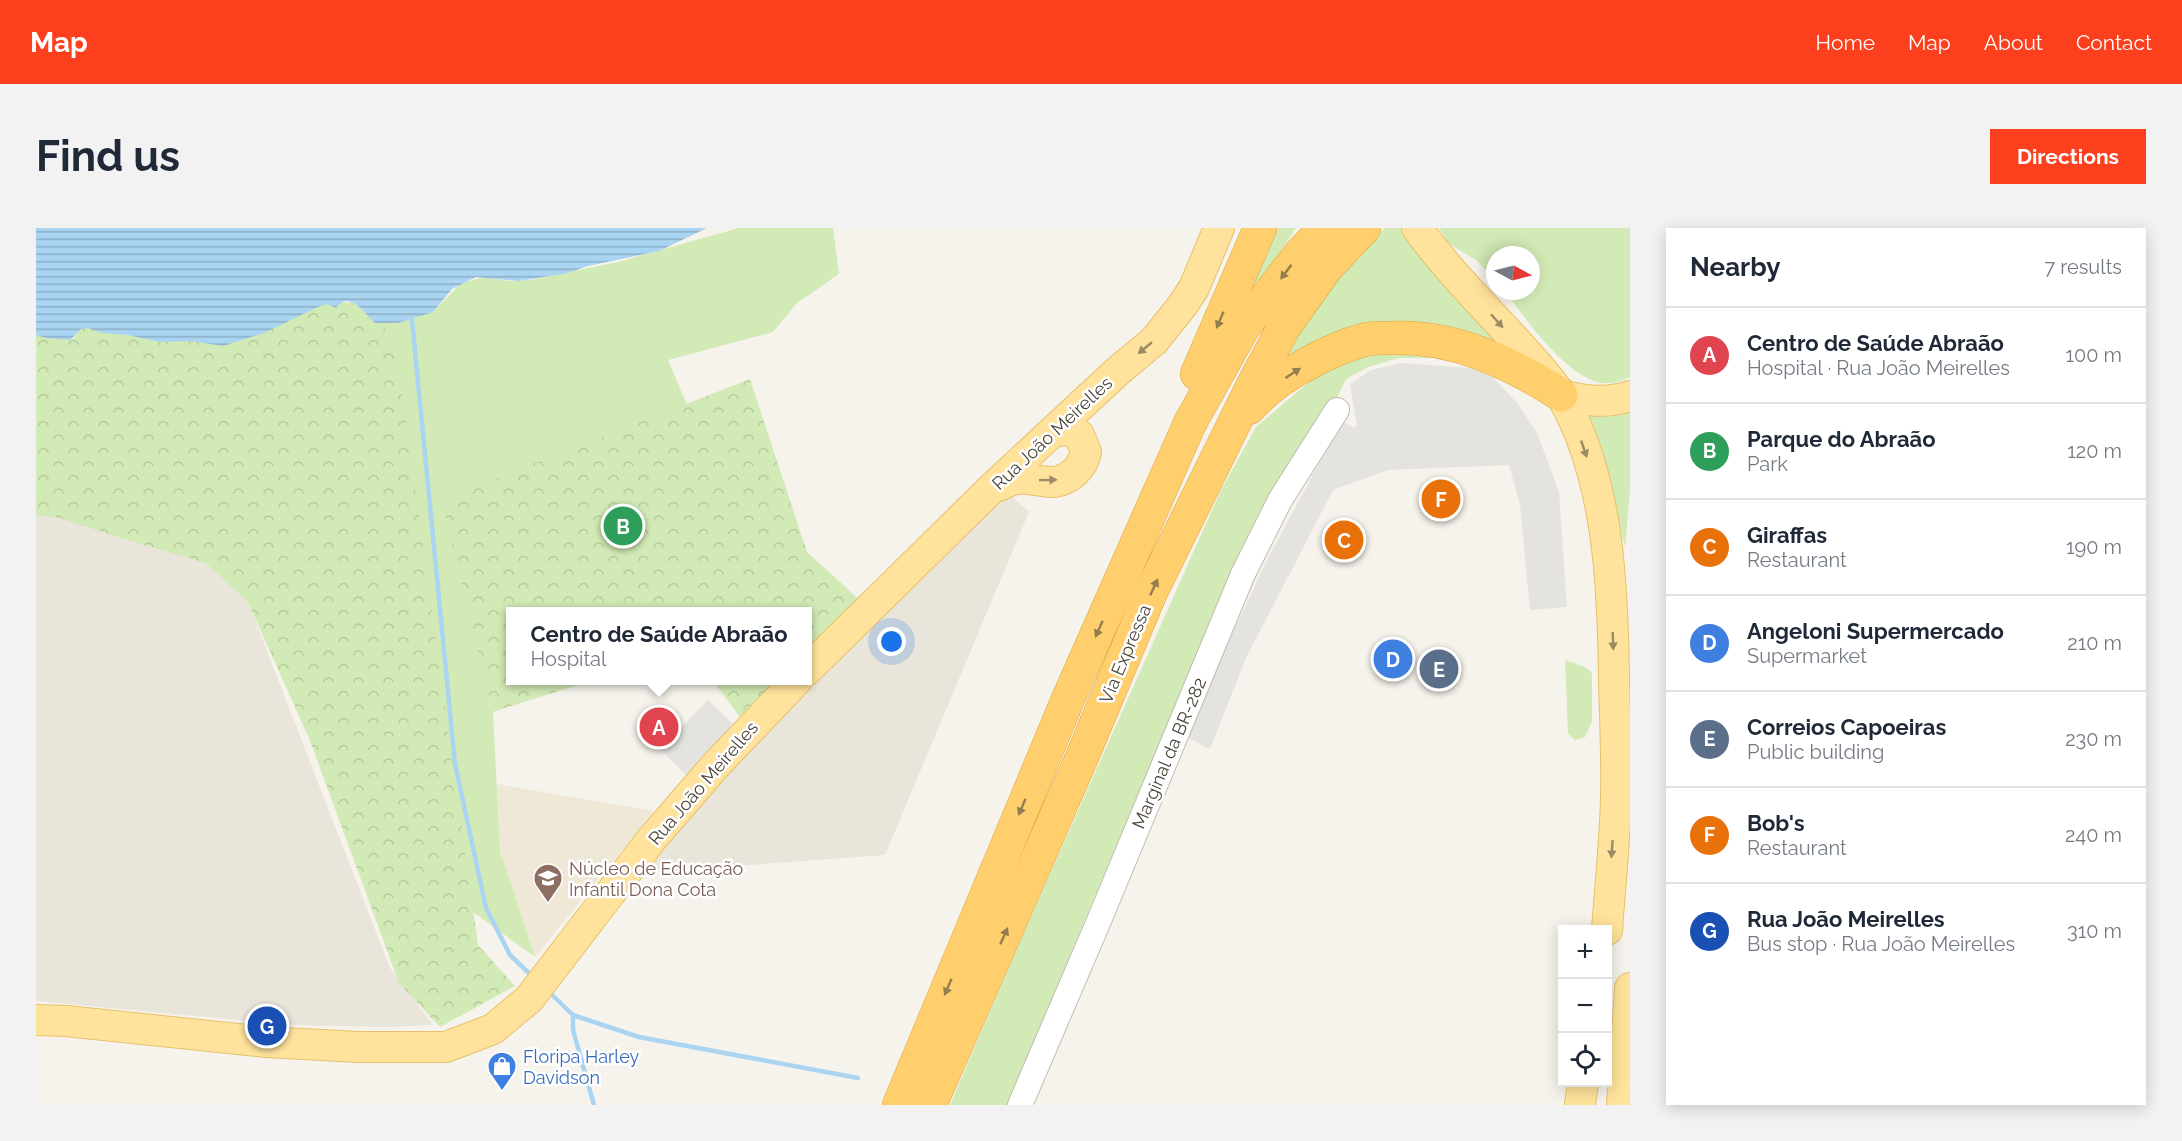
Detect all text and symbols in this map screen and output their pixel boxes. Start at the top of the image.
text: Map [30,26,88,59]
text: Home [1816,30,1875,55]
text: Map [1908,30,1951,55]
text: About [1984,30,2043,55]
text: Contact [2076,30,2152,55]
button: Directions [1990,129,2146,184]
text: Find us [36,132,180,181]
north arrow [1486,246,1540,300]
text: Nearby [1690,252,1780,282]
text: 7 results [2044,255,2122,279]
one-way arrow [1281,264,1293,279]
one-way arrow [1215,312,1224,329]
one-way arrow [1490,313,1504,327]
text: Centro de Saúde Abraão [1747,330,2004,356]
one-way arrow [1138,341,1153,354]
text: A [1703,343,1716,367]
text: 100 m [2065,343,2122,367]
text: Hospital · Rua João Meirelles [1747,356,2010,380]
one-way arrow [1285,367,1301,378]
street label: Rua João Meirelles [988,372,1117,494]
text: Parque do Abraão [1747,426,1936,452]
text: B [1703,439,1716,463]
text: 120 m [2067,439,2122,463]
one-way arrow [1580,440,1589,458]
text: Park [1747,452,1788,476]
one-way arrow [1039,475,1058,485]
pin: F [1422,476,1460,522]
pin: B [604,504,642,548]
pin: C [1324,518,1364,562]
text: Giraffas [1747,522,1827,548]
text: C [1703,535,1716,559]
text: 190 m [2066,535,2122,559]
text: Restaurant [1747,548,1847,572]
one-way arrow [1149,578,1158,595]
street label: Via Expressa [1095,601,1155,707]
popup [506,607,812,685]
text: Angeloni Supermercado [1747,618,2004,644]
one-way arrow [1094,620,1104,638]
text: Centro de Saúde Abraão [531,621,787,647]
your location [877,627,906,656]
one-way arrow [1608,631,1618,650]
text: D [1702,631,1717,655]
text: 210 m [2067,631,2122,655]
pin: D [1374,636,1412,682]
text: Supermarket [1747,644,1867,668]
pin: E [1420,646,1458,692]
text: Hospital [531,647,606,671]
street label: Marginal da BR-282 [1128,674,1210,832]
pin: A [640,704,678,750]
text: Correios Capoeiras [1747,714,1946,740]
street label: Rua João Meirelles [644,717,762,849]
text: E [1703,727,1716,751]
text: 230 m [2065,727,2122,751]
text: Public building [1747,740,1884,764]
one-way arrow [1017,799,1027,817]
text: Bob's [1747,810,1805,836]
text: F [1704,823,1715,847]
text: 240 m [2065,823,2122,847]
text: Restaurant [1747,836,1847,860]
one-way arrow [1608,840,1617,859]
place label: Núcleo de Educação Infantil Dona Cota [569,858,744,900]
school or university icon: Núcleo de Educação Infantil Dona Cota [532,862,564,904]
text: Rua João Meirelles [1747,906,1945,932]
text: G [1702,919,1717,943]
text: 310 m [2067,919,2122,943]
map controls [1558,925,1612,1087]
button: + [1558,925,1612,979]
one-way arrow [999,926,1009,944]
text: Bus stop · Rua João Meirelles [1747,932,2015,956]
one-way arrow [943,979,953,997]
button: − [1558,979,1612,1033]
pin: G [248,1004,286,1048]
button: locate [1558,1033,1612,1087]
place label: Floripa Harley Davidson [523,1046,639,1088]
shop icon: Floripa Harley Davidson [486,1050,518,1092]

